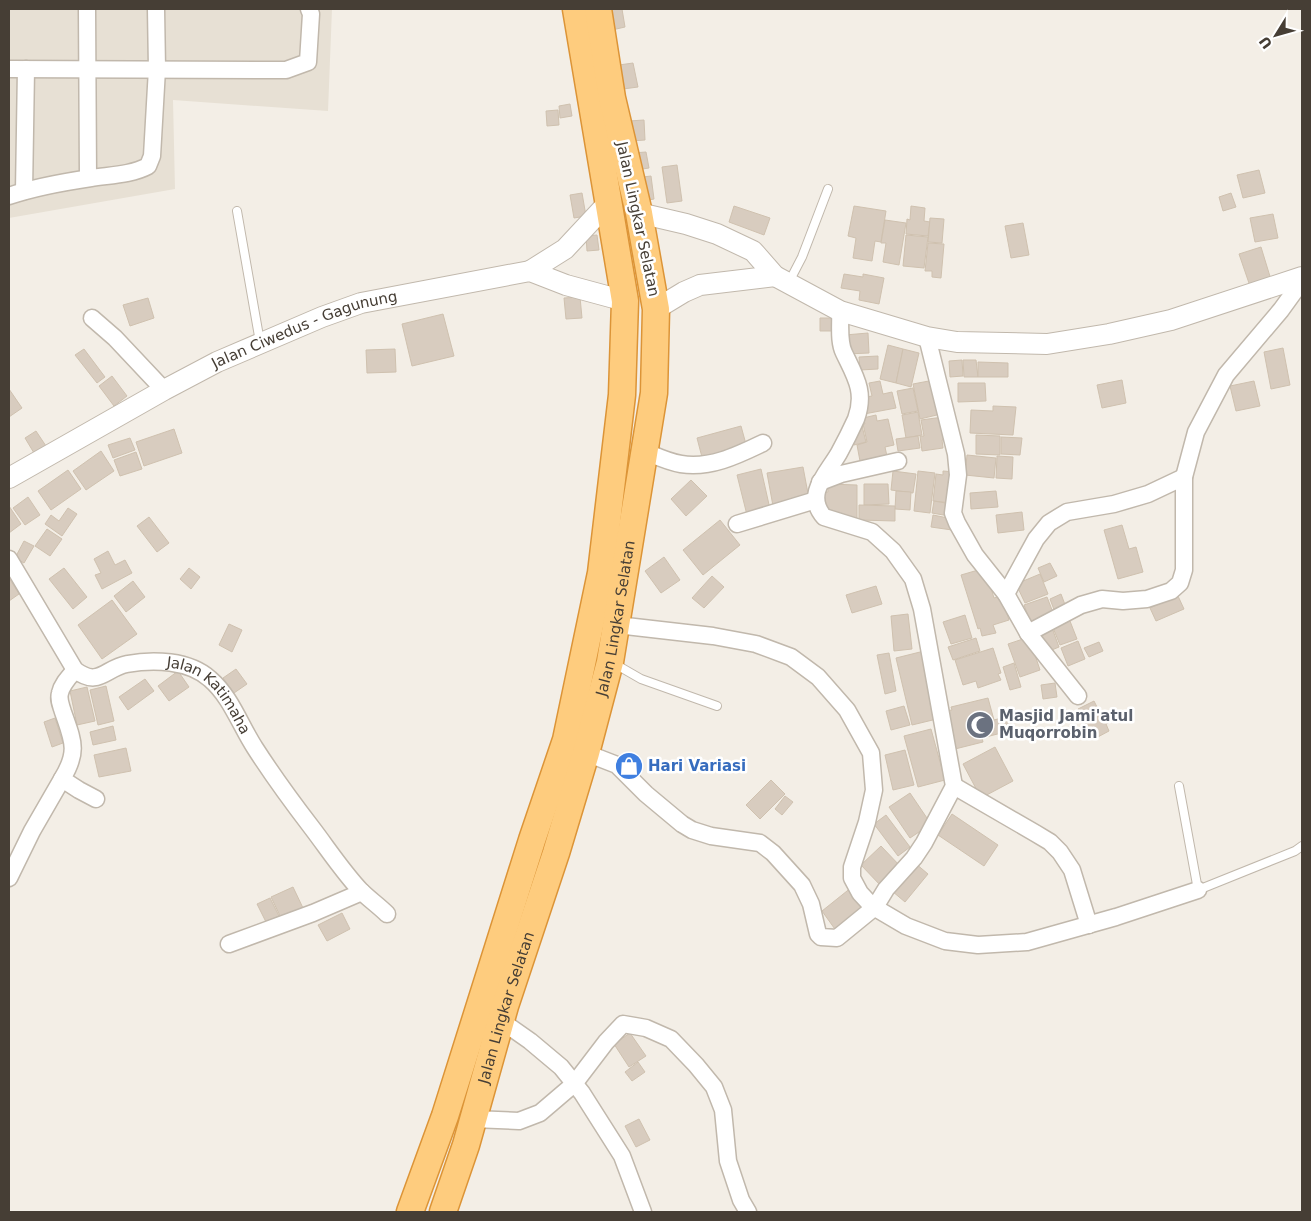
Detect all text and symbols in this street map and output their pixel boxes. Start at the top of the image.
north arrow [1251,10,1301,60]
text: U [1256,33,1275,52]
street label: Jalan Lingkar Selatan [613,139,663,298]
street label: Jalan Ciwedus - Gagunung [208,287,399,373]
street label: Jalan Lingkar Selatan [592,539,639,699]
street label: Jalan Katimaha [165,653,254,737]
place label: Masjid Jami'atul Muqorrobin [999,707,1133,742]
mosque icon: Masjid Jami'atul Muqorrobin [965,710,995,740]
shop icon: Hari Variasi [614,751,644,781]
place label: Hari Variasi [648,757,746,775]
street label: Jalan Lingkar Selatan [474,929,538,1087]

